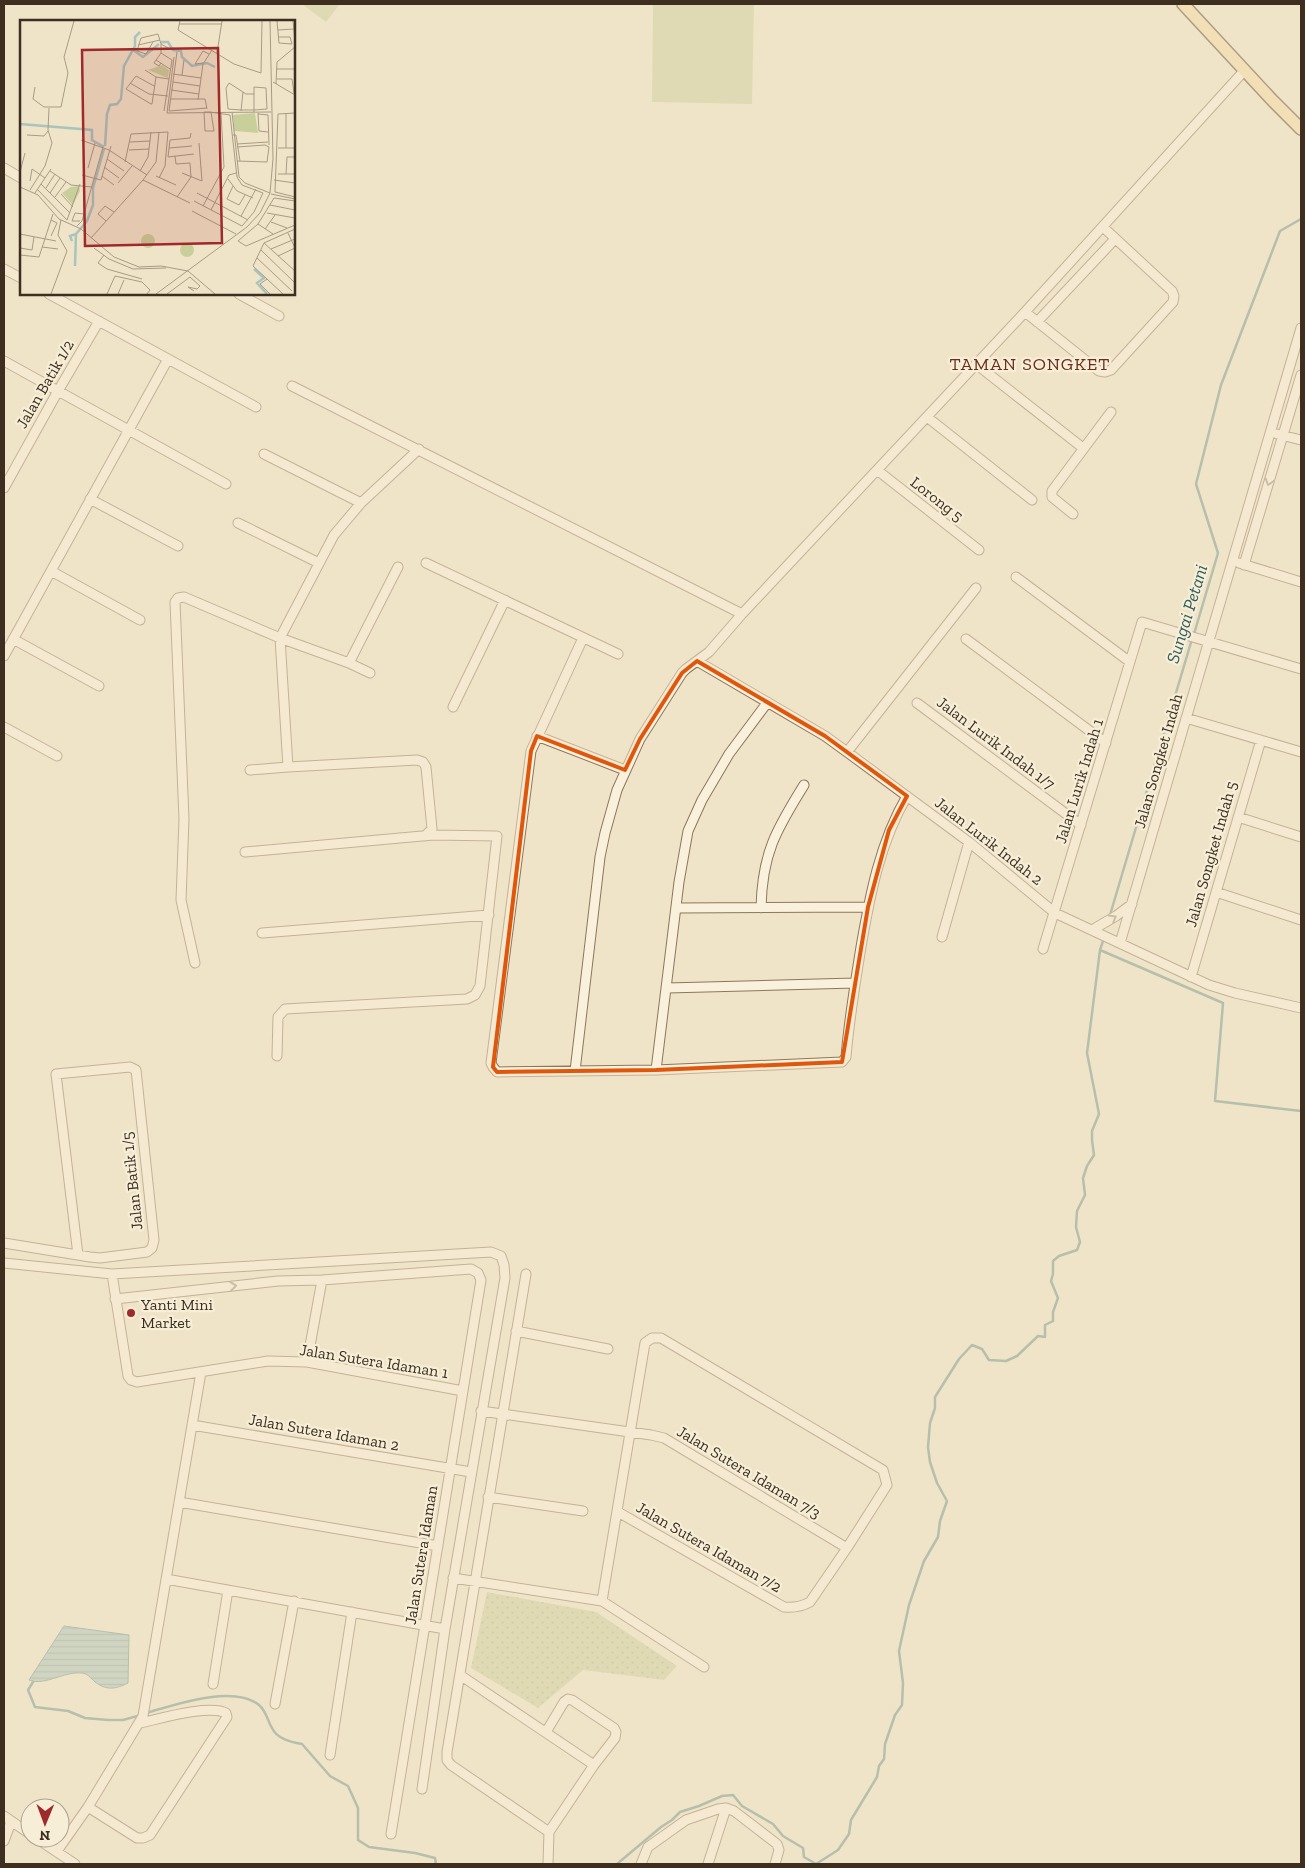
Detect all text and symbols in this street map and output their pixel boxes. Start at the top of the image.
inset map [20,20,295,295]
street label: Jalan Batik 1/2 [12,336,78,432]
district label: TAMAN SONGKET [949,353,1111,375]
street label: Lorong 5 [907,473,967,525]
one-way arrow [1264,477,1274,486]
water label: Sungai Petani [1162,562,1212,666]
street label: Jalan Songket Indah [1130,692,1186,830]
street label: Jalan Lurik Indah 1/7 [933,693,1059,794]
street label: Jalan Lurik Indah 1 [1051,716,1107,846]
street label: Jalan Songket Indah 5 [1181,779,1241,929]
street label: Jalan Lurik Indah 2 [931,793,1047,889]
one-way arrow [1107,914,1116,924]
street label: Jalan Batik 1/5 [117,1131,147,1231]
one-way arrow [230,1281,238,1292]
place label: Yanti Mini Market [140,1295,213,1332]
marker: Yanti Mini Market [125,1307,137,1319]
street label: Jalan Sutera Idaman 1 [298,1340,450,1382]
street label: Jalan Sutera Idaman 2 [247,1409,401,1455]
street label: Jalan Sutera Idaman 7/3 [674,1422,824,1523]
street label: Jalan Sutera Idaman [401,1483,441,1626]
street label: Jalan Sutera Idaman 7/2 [633,1498,785,1596]
north arrow [20,1798,70,1848]
text: N [39,1827,50,1844]

